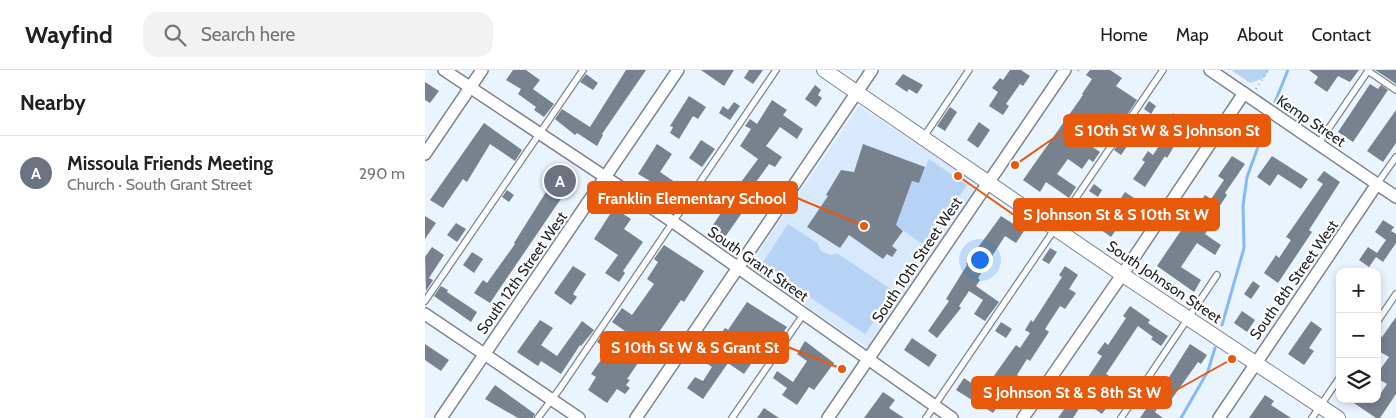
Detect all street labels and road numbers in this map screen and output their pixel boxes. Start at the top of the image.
street label: Kemp Street [1273,91,1349,151]
street label: South 10th Street West [868,194,966,326]
street label: South 12th Street West [473,208,571,338]
street label: South 8th Street West [1246,217,1342,343]
street label: South Grant Street [704,223,812,305]
street label: South Johnson Street [1103,237,1225,327]

